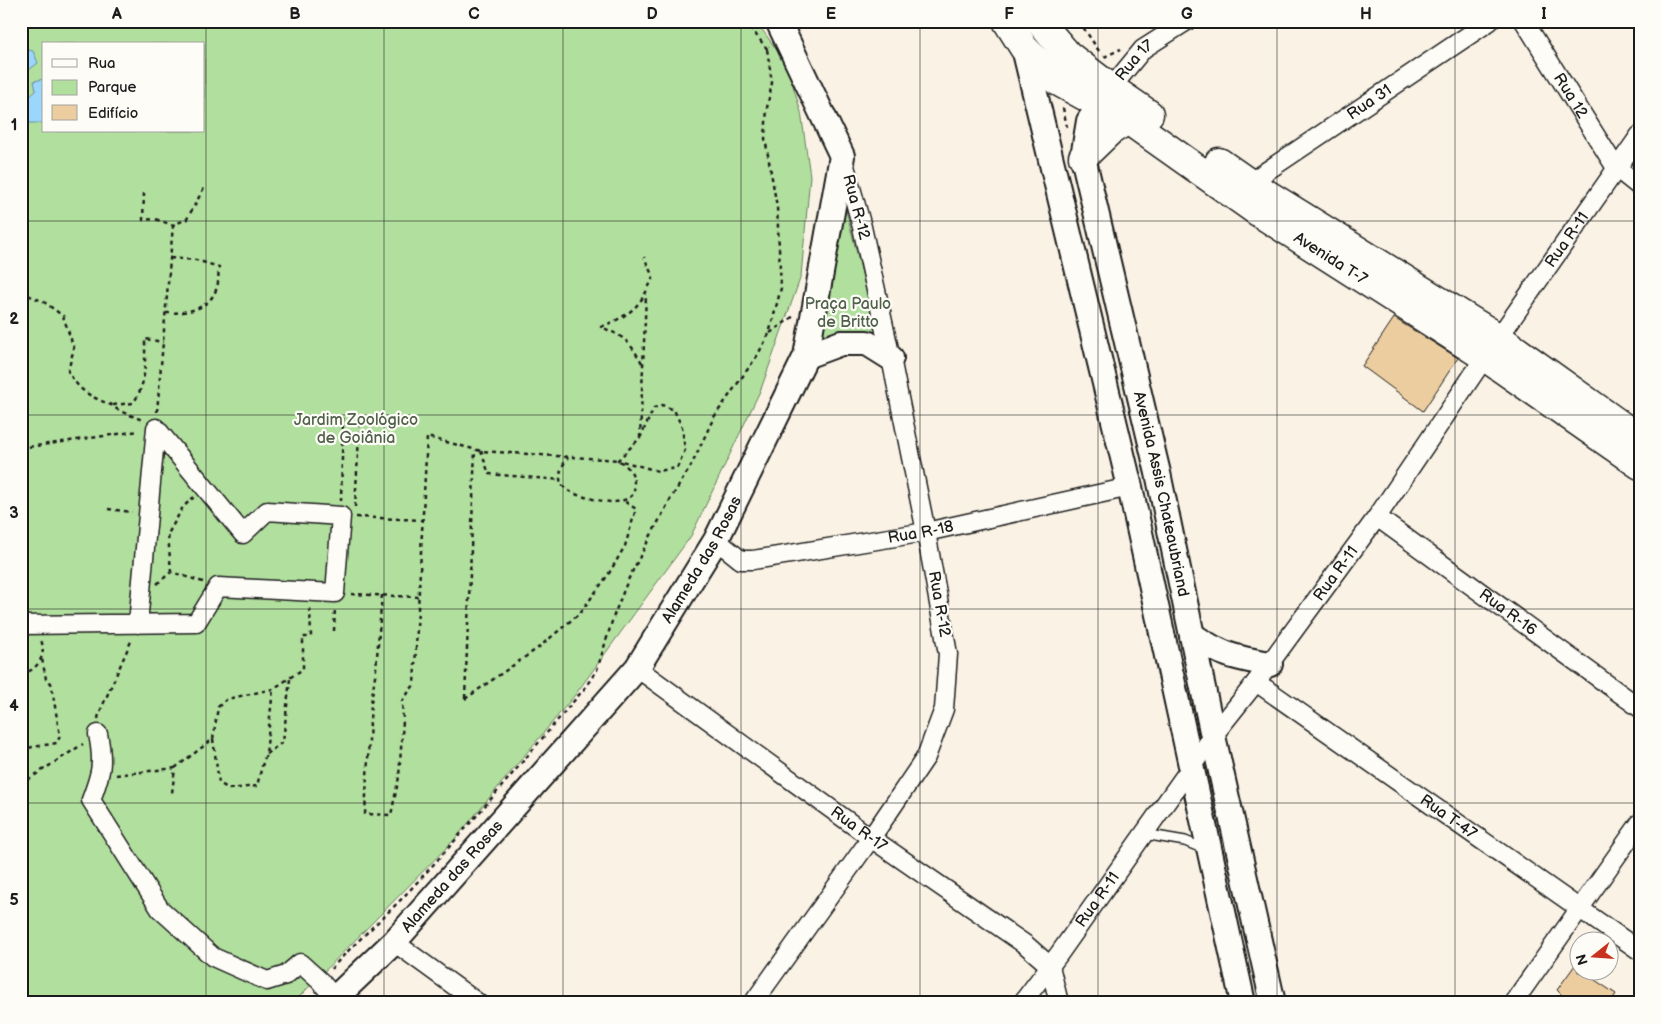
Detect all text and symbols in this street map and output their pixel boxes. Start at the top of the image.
text: A [111,5,122,24]
text: B [289,5,301,24]
text: C [468,5,480,24]
text: D [646,5,658,24]
text: E [826,5,836,24]
text: F [1004,5,1014,24]
text: G [1181,5,1193,24]
text: H [1360,5,1372,24]
text: I [1541,5,1547,24]
street label: Rua 17 [1111,36,1156,85]
legend [42,42,205,132]
text: Rua [88,54,116,73]
street label: Rua 12 [1550,70,1592,122]
text: Parque [88,78,137,97]
street label: Rua 31 [1343,80,1395,124]
text: Edifício [88,104,138,123]
text: 1 [11,116,17,135]
street label: Rua R-12 [838,172,874,242]
street label: Rua R-11 [1541,208,1593,271]
street label: Avenida T-7 [1290,228,1371,289]
park label: Praça Paulo de Britto [805,295,891,332]
text: 2 [9,310,19,329]
street label: Avenida Assis Chateaubriand [1129,389,1193,598]
park label: Jardim Zoológico de Goiânia [294,411,418,448]
street label: Alameda das Rosas [658,493,746,627]
text: 3 [9,504,19,523]
street label: Rua R-18 [886,517,955,548]
street label: Rua R-11 [1309,542,1362,605]
street label: Rua R-12 [924,570,954,639]
street label: Rua R-16 [1475,585,1541,640]
text: 4 [9,697,19,716]
street label: Rua T-47 [1416,790,1481,843]
street label: Rua R-17 [827,802,891,856]
street label: Alameda das Rosas [397,816,507,936]
street label: Rua R-11 [1071,868,1123,931]
text: 5 [9,891,19,910]
north arrow [1568,932,1618,982]
text: N [1572,952,1592,967]

